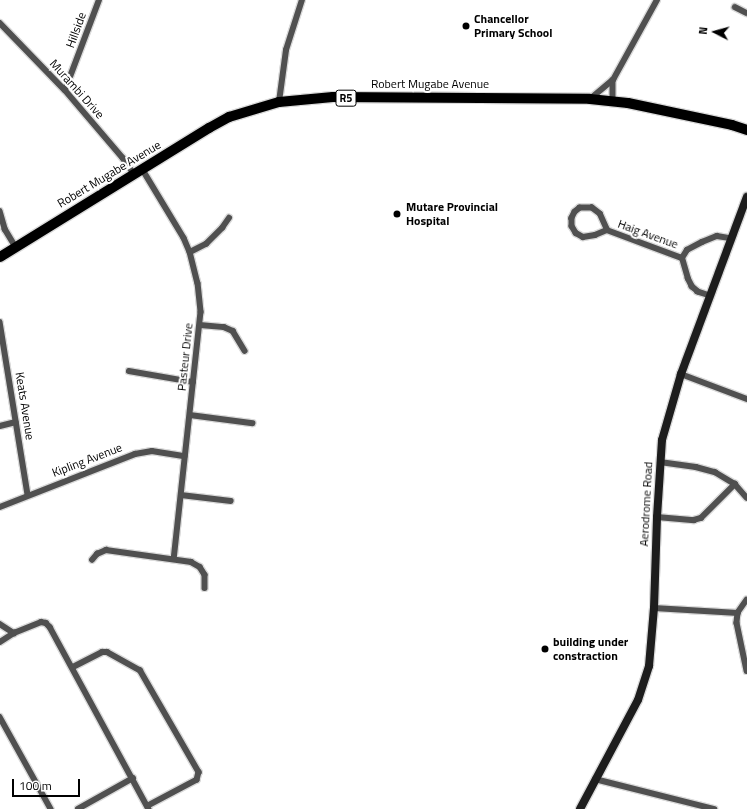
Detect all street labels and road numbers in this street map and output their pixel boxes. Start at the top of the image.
street label: Hillside [63,10,89,50]
street label: Murambi Drive [47,57,107,121]
street label: Robert Mugabe Avenue [371,77,489,91]
road number: R5 [335,89,357,107]
street label: Robert Mugabe Avenue [55,137,163,211]
street label: Haig Avenue [616,216,680,252]
street label: Pasteur Drive [174,322,196,392]
street label: Keats Avenue [13,371,37,441]
street label: Kipling Avenue [50,440,124,480]
street label: Aerodrome Road [637,461,655,547]

